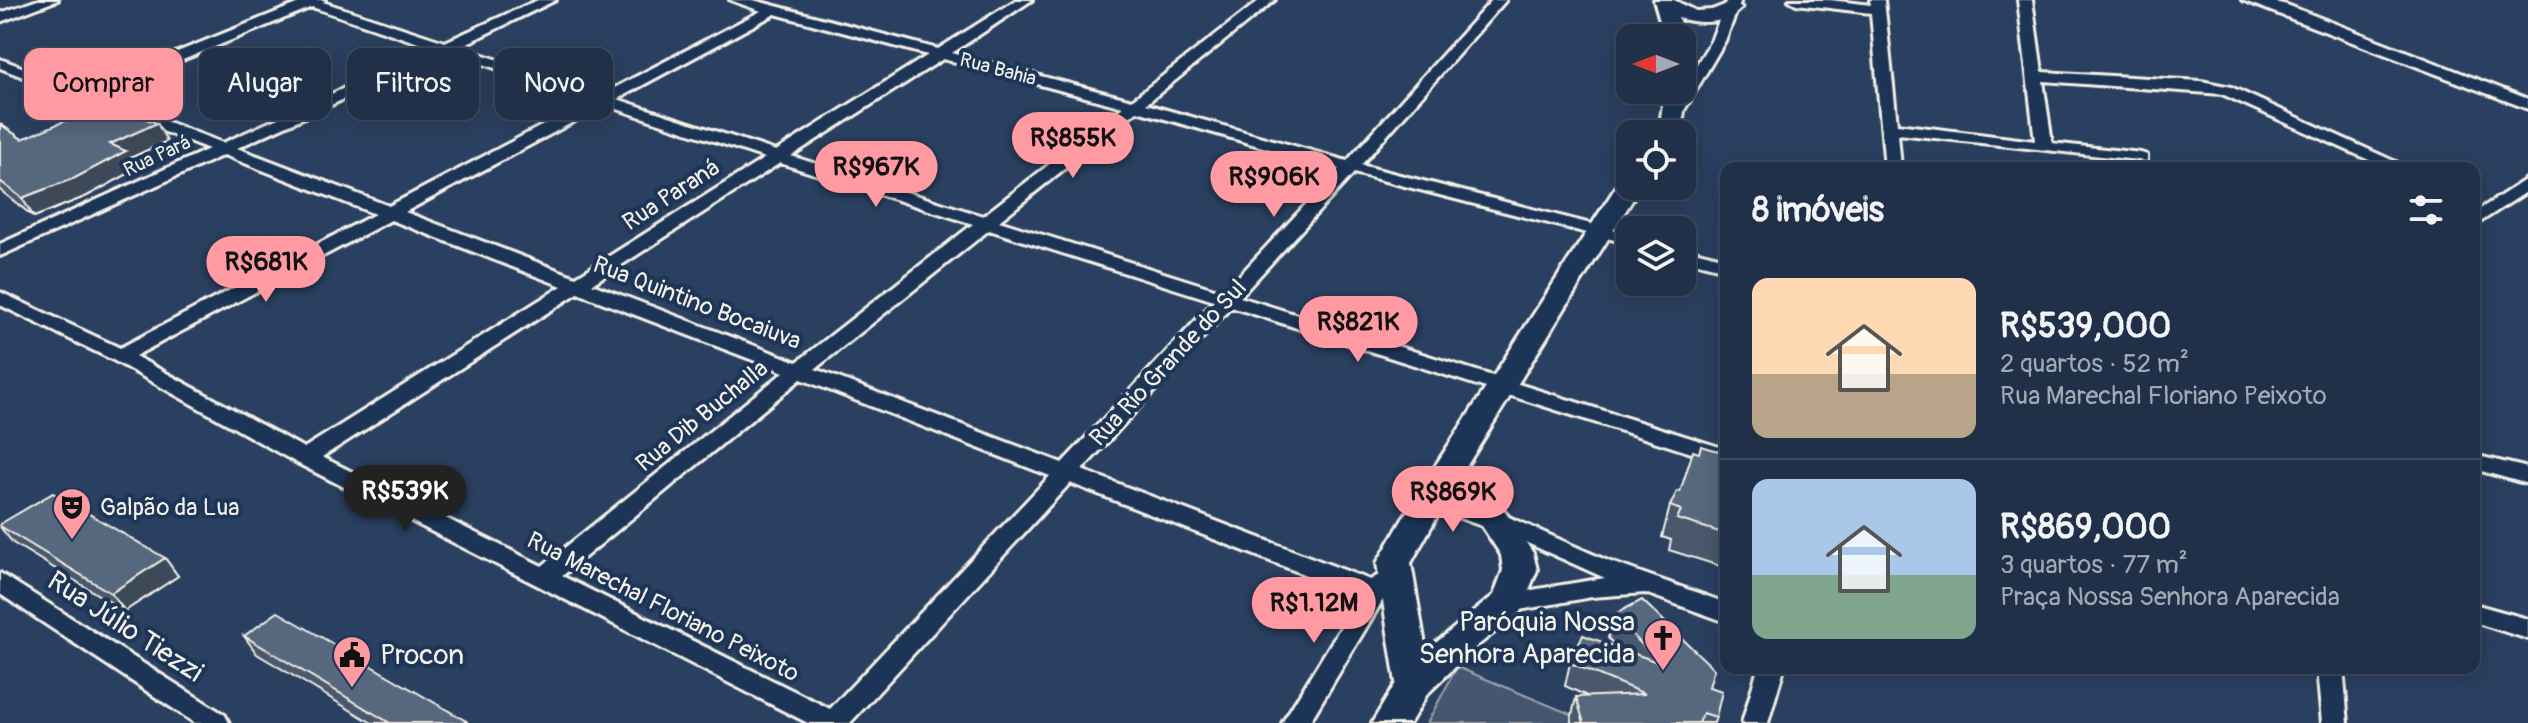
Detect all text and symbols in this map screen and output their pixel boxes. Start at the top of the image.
north arrow [1616,24,1696,104]
map controls [1616,24,1696,296]
street label: Rua Bahia [957,47,1039,91]
chip: Comprar [24,48,183,120]
chip: Alugar [199,48,331,120]
chip: Filtros [347,48,479,120]
chip: Novo [495,48,613,120]
pin: R$855K [1008,112,1138,180]
button: locate [1616,120,1696,200]
text: R$855K [1030,122,1116,154]
street label: Rua Pará [119,130,195,182]
pin: R$967K [811,141,941,209]
text: R$967K [833,151,919,183]
pin: R$906K [1209,151,1339,219]
street label: Rua Paraná [617,153,725,237]
text: R$906K [1228,161,1320,193]
icon: filters [2404,188,2448,232]
text: 8 imóveis [1752,189,1884,232]
button: layers [1616,216,1696,296]
pin: R$681K [201,236,331,304]
text: R$681K [224,246,308,278]
street label: Rua Quintino Bocaiuva [589,250,805,356]
street label: Rua Rio Grande do Sul [1083,274,1253,452]
pin: R$821K [1293,296,1423,364]
text: R$539,000 [2000,305,2171,348]
text: R$821K [1317,306,1399,338]
icon: home [1816,310,1912,406]
text: 2 quartos · 52 m² [2000,348,2189,380]
street label: Rua Dib Buchalla [630,354,774,478]
text: Rua Marechal Floriano Peixoto [2000,380,2327,412]
pin: R$539K [340,465,470,533]
pin: R$869K [1388,466,1518,534]
text: R$539K [362,475,448,507]
text: R$869K [1410,476,1496,508]
theatre icon: Galpão da Lua [51,486,93,541]
place label: Galpão da Lua [100,493,240,522]
text: R$869,000 [2000,506,2171,549]
icon: home [1816,511,1912,607]
street label: Rua Marechal Floriano Peixoto [522,526,804,688]
text: 3 quartos · 77 m² [2000,549,2188,581]
street label: Rua Júlio Tiezzi [41,564,209,690]
pin: R$1.12M [1240,577,1388,645]
text: Praça Nossa Senhora Aparecida [2000,581,2340,613]
text: R$1.12M [1270,587,1358,619]
place label: Paróquia Nossa Senhora Aparecida [1419,605,1635,672]
church icon: Paróquia Nossa Senhora Aparecida [1642,617,1684,672]
public building icon: Procon [331,634,373,689]
place label: Procon [380,638,464,673]

